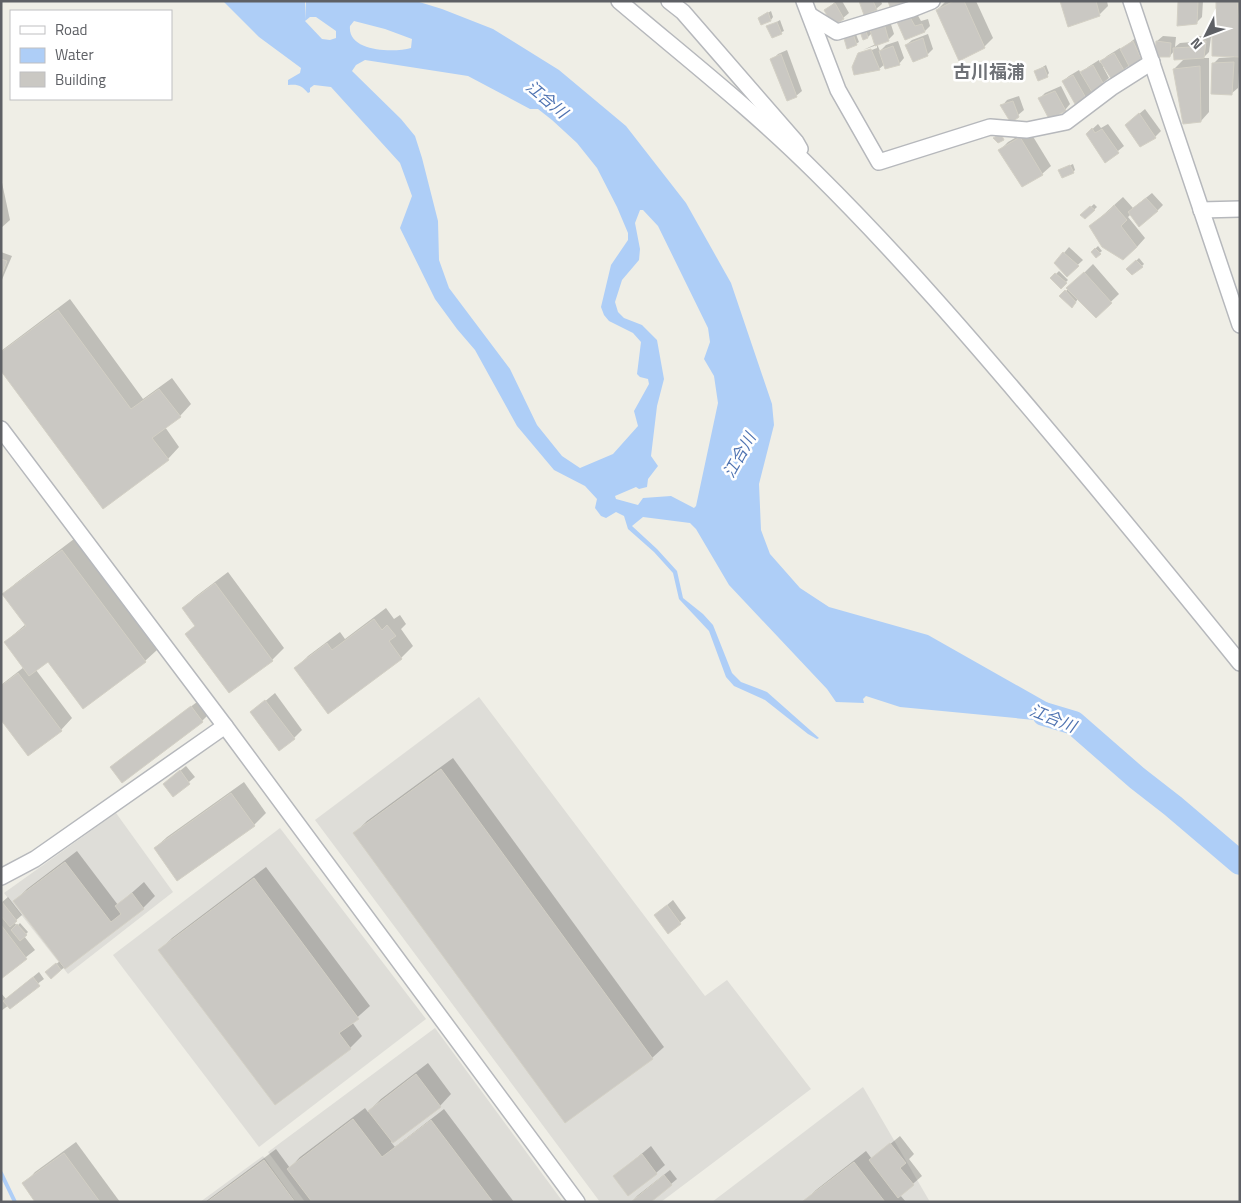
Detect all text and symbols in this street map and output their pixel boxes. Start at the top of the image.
legend [10,10,172,100]
north arrow [1181,10,1231,60]
text: Road [55,18,87,41]
text: N [1185,33,1207,55]
text: Water [55,43,94,66]
district label: 古川福浦 [953,58,1025,85]
text: Building [55,68,106,91]
water label: 江合川 [521,74,575,125]
water label: 江合川 [717,426,762,482]
water label: 江合川 [1026,698,1082,739]

